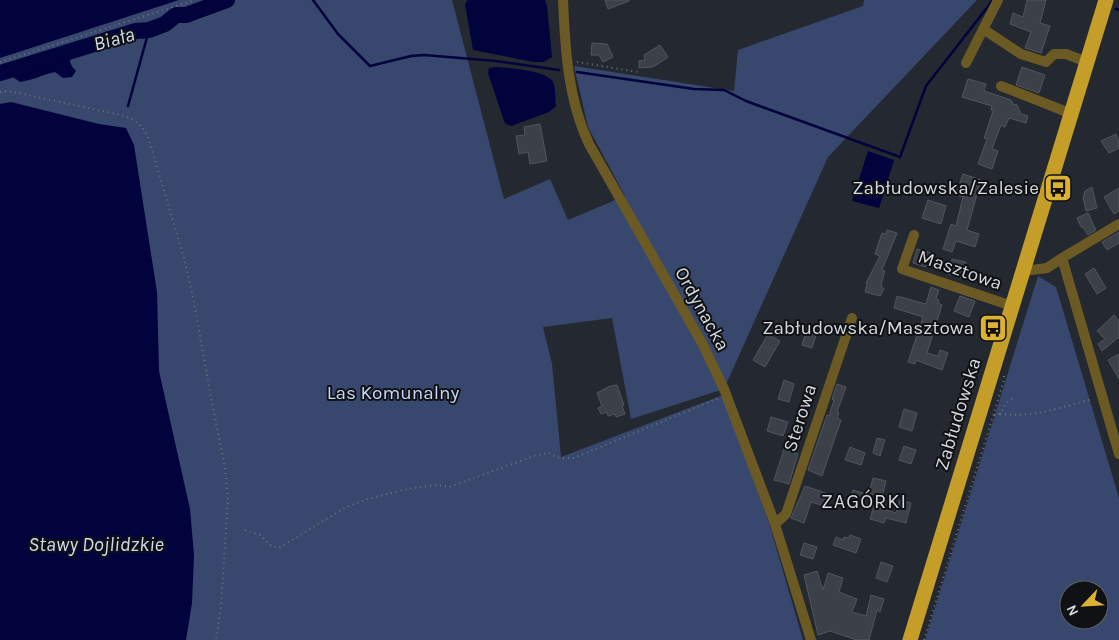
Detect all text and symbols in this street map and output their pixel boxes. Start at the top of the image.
water label: Biała [91,22,137,56]
bus stop icon: Zabłudowska/Zalesie [1043,173,1073,203]
place label: Zabłudowska/Zalesie [852,177,1039,199]
street label: Masztowa [915,245,1005,295]
street label: Ordynacka [670,263,734,355]
bus stop icon: Zabłudowska/Masztowa [978,313,1008,343]
place label: Zabłudowska/Masztowa [762,317,974,339]
street label: Zabłudowska [930,355,986,473]
street label: Sterowa [779,381,821,455]
park label: Las Komunalny [327,382,459,404]
district label: ZAGÓRKI [821,489,907,513]
water label: Stawy Dojlidzkie [28,533,164,556]
north arrow [1059,580,1109,630]
text: N [1063,602,1082,618]

